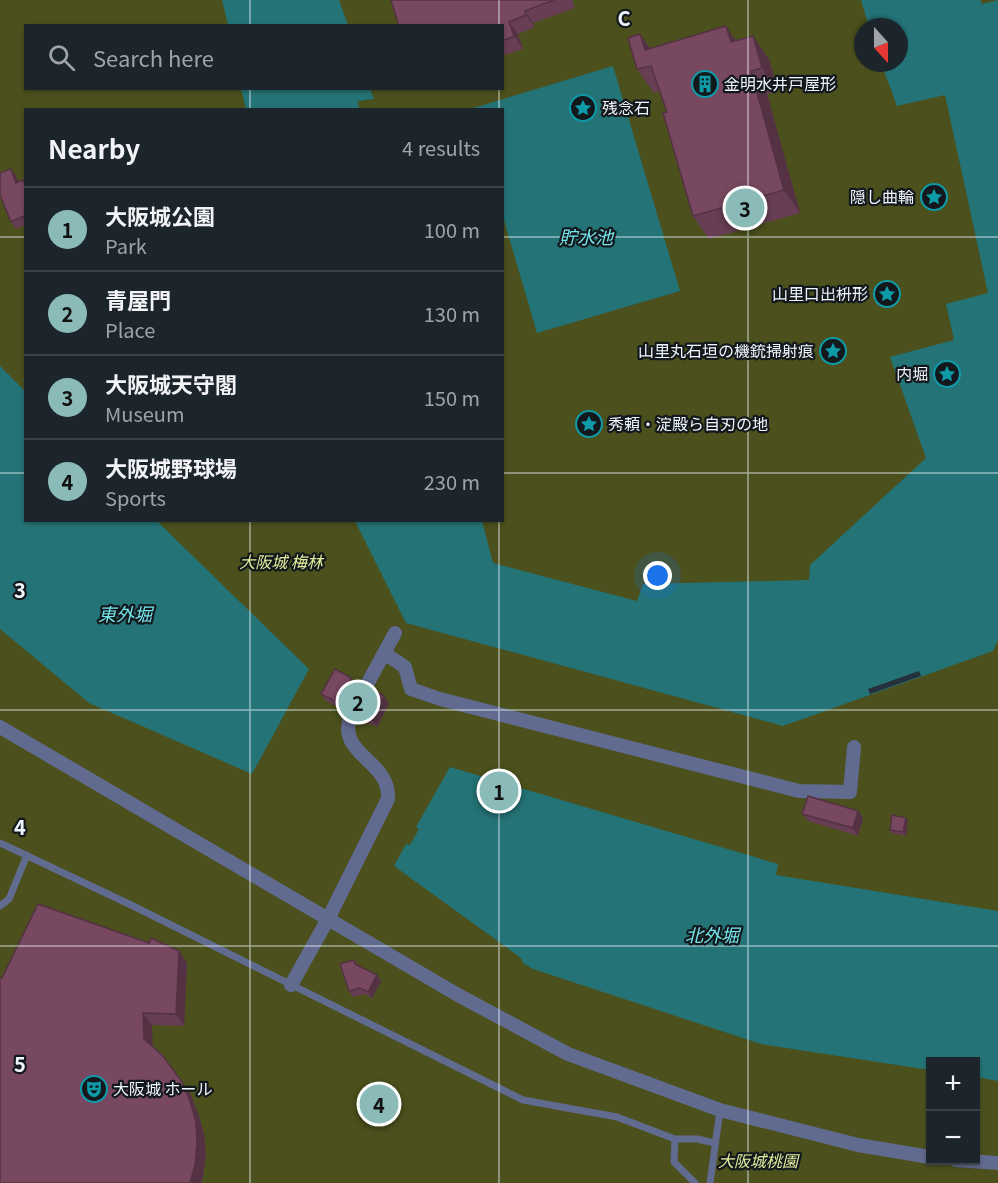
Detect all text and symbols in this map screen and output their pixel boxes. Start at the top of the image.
text: C [617,3,631,32]
north arrow [854,18,908,72]
search box [24,24,504,90]
icon: search [45,41,78,74]
text: Search here [93,41,214,73]
building icon: 金明水井戸屋形 [690,69,720,99]
place label: 金明水井戸屋形 [724,71,836,95]
place icon: 残念石 [568,93,598,123]
place label: 残念石 [602,95,650,119]
text: Nearby [48,129,140,166]
text: 4 results [402,133,480,162]
place icon: 隠し曲輪 [919,182,949,212]
place label: 隠し曲輪 [850,184,914,208]
pin: 3 [726,186,764,230]
text: 大阪城公園 [105,199,215,231]
text: 1 [62,215,73,244]
text: 100 m [424,215,480,244]
water label: 貯水池 [559,223,615,249]
text: Park [105,231,147,260]
place icon: 山里口出枡形 [872,279,902,309]
place label: 山里口出枡形 [772,281,868,305]
text: 青屋門 [105,283,171,315]
text: 2 [62,299,73,328]
text: 130 m [424,299,480,328]
text: Place [105,315,155,344]
place icon: 山里丸石垣の機銃掃射痕 [818,336,848,366]
place label: 山里丸石垣の機銃掃射痕 [638,338,814,362]
place icon: 内堀 [932,359,962,389]
place label: 内堀 [896,361,928,385]
text: 大阪城天守閣 [105,367,237,399]
text: 3 [62,383,73,412]
text: 150 m [424,383,480,412]
text: Museum [105,399,184,428]
place icon: 秀頼・淀殿ら自刃の地 [574,409,604,439]
place label: 秀頼・淀殿ら自刃の地 [608,411,768,435]
text: 大阪城野球場 [105,451,237,483]
text: 4 [62,467,73,496]
text: 230 m [424,467,480,496]
text: Sports [105,483,166,512]
park label: 大阪城 梅林 [239,549,325,573]
your location [643,561,672,590]
text: 3 [14,575,26,604]
water label: 東外堀 [98,600,155,626]
pin: 2 [338,680,378,724]
pin: 1 [480,768,518,814]
text: 4 [14,812,26,841]
water label: 北外堀 [685,921,742,947]
text: 5 [14,1049,26,1078]
map controls [926,1057,980,1165]
button: + [926,1057,980,1111]
theatre icon: 大阪城 ホール [79,1074,109,1104]
place label: 大阪城 ホール [113,1076,213,1100]
pin: 4 [360,1082,398,1126]
button: − [926,1111,980,1165]
park label: 大阪城桃園 [718,1148,800,1172]

